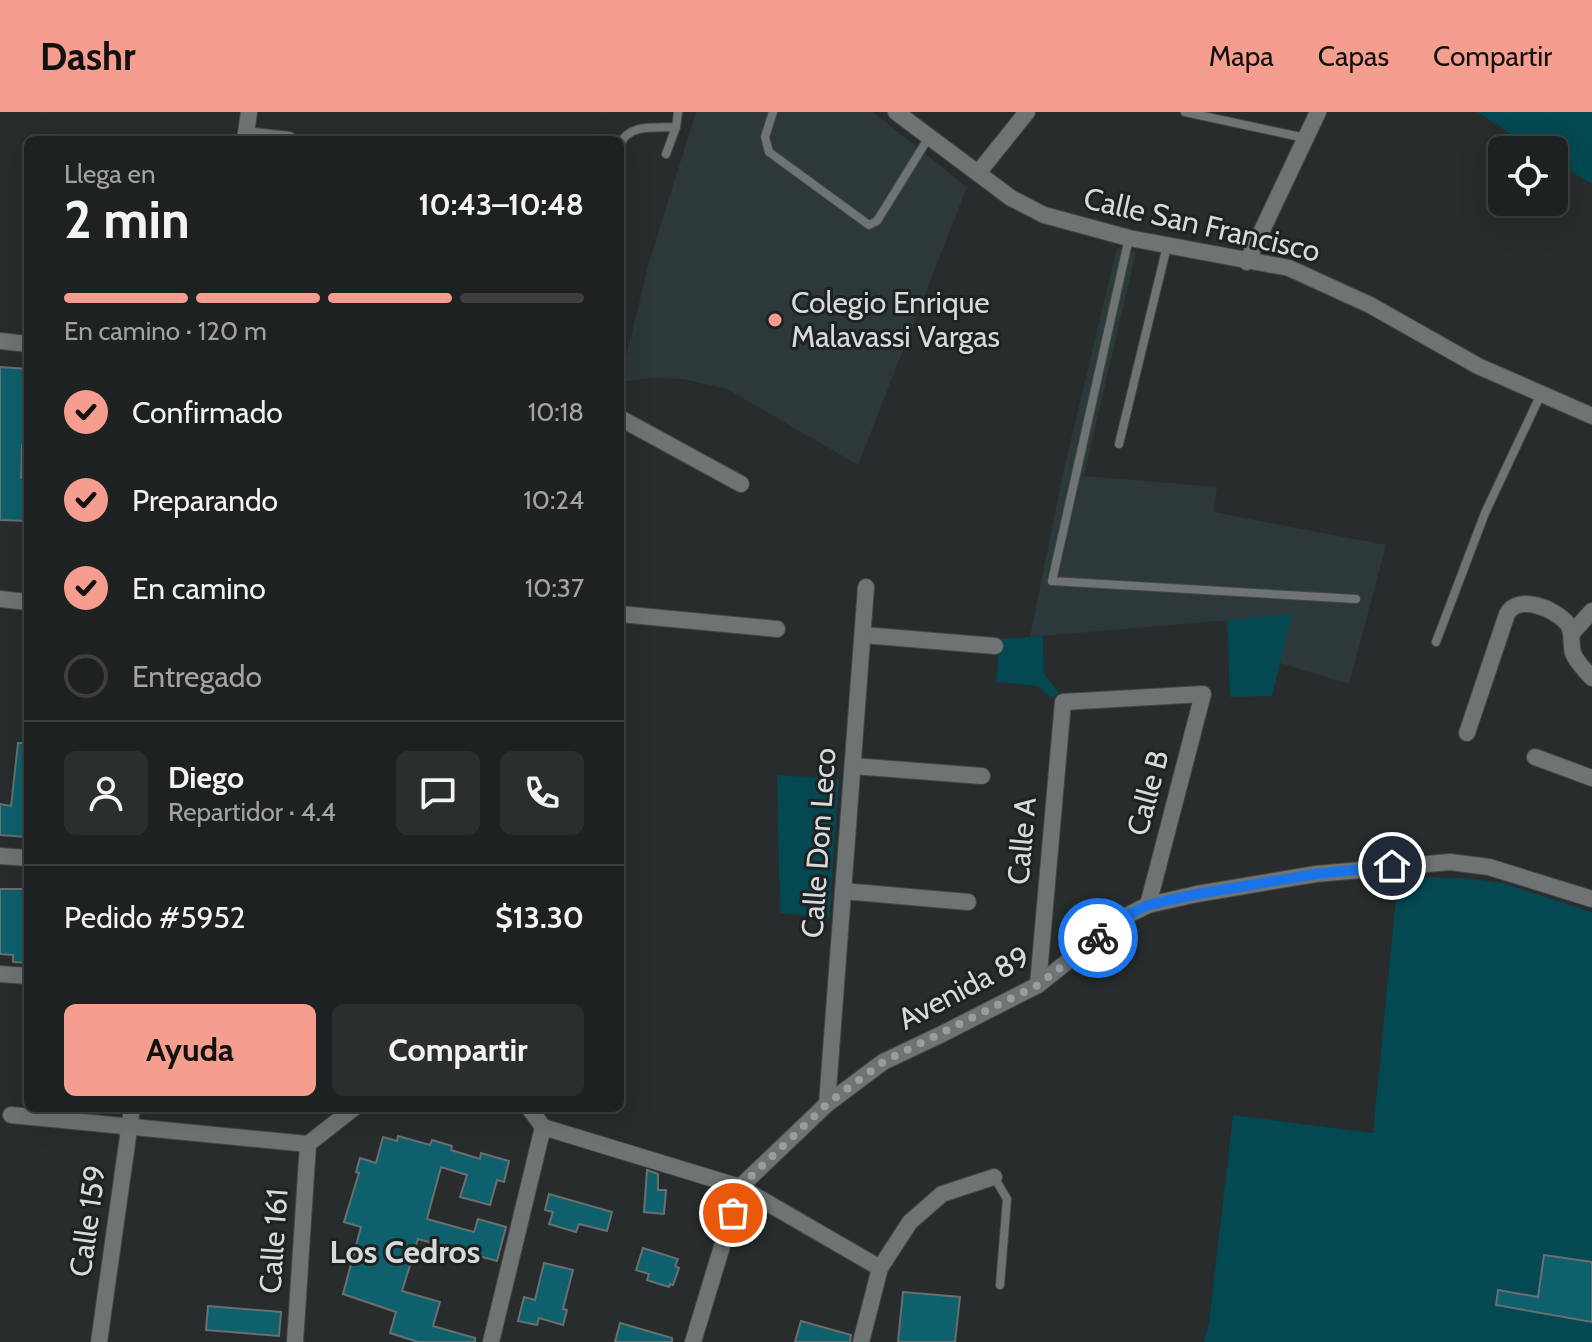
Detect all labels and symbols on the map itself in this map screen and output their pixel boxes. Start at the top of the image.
street label: Calle San Francisco [1080,179,1324,270]
place label: Colegio Enrique Malavassi Vargas [791,284,1000,355]
marker: Colegio Enrique Malavassi Vargas [766,311,784,329]
street label: Calle B [1118,746,1177,840]
street label: Calle Don Leco [793,747,844,939]
street label: Calle A [999,795,1044,886]
pin [1358,832,1426,900]
courier [1058,898,1138,978]
street label: Avenida 89 [892,938,1036,1038]
street label: Calle 159 [61,1163,114,1279]
pin [699,1179,767,1247]
street label: Calle 161 [251,1187,296,1295]
district label: Los Cedros [330,1232,480,1271]

